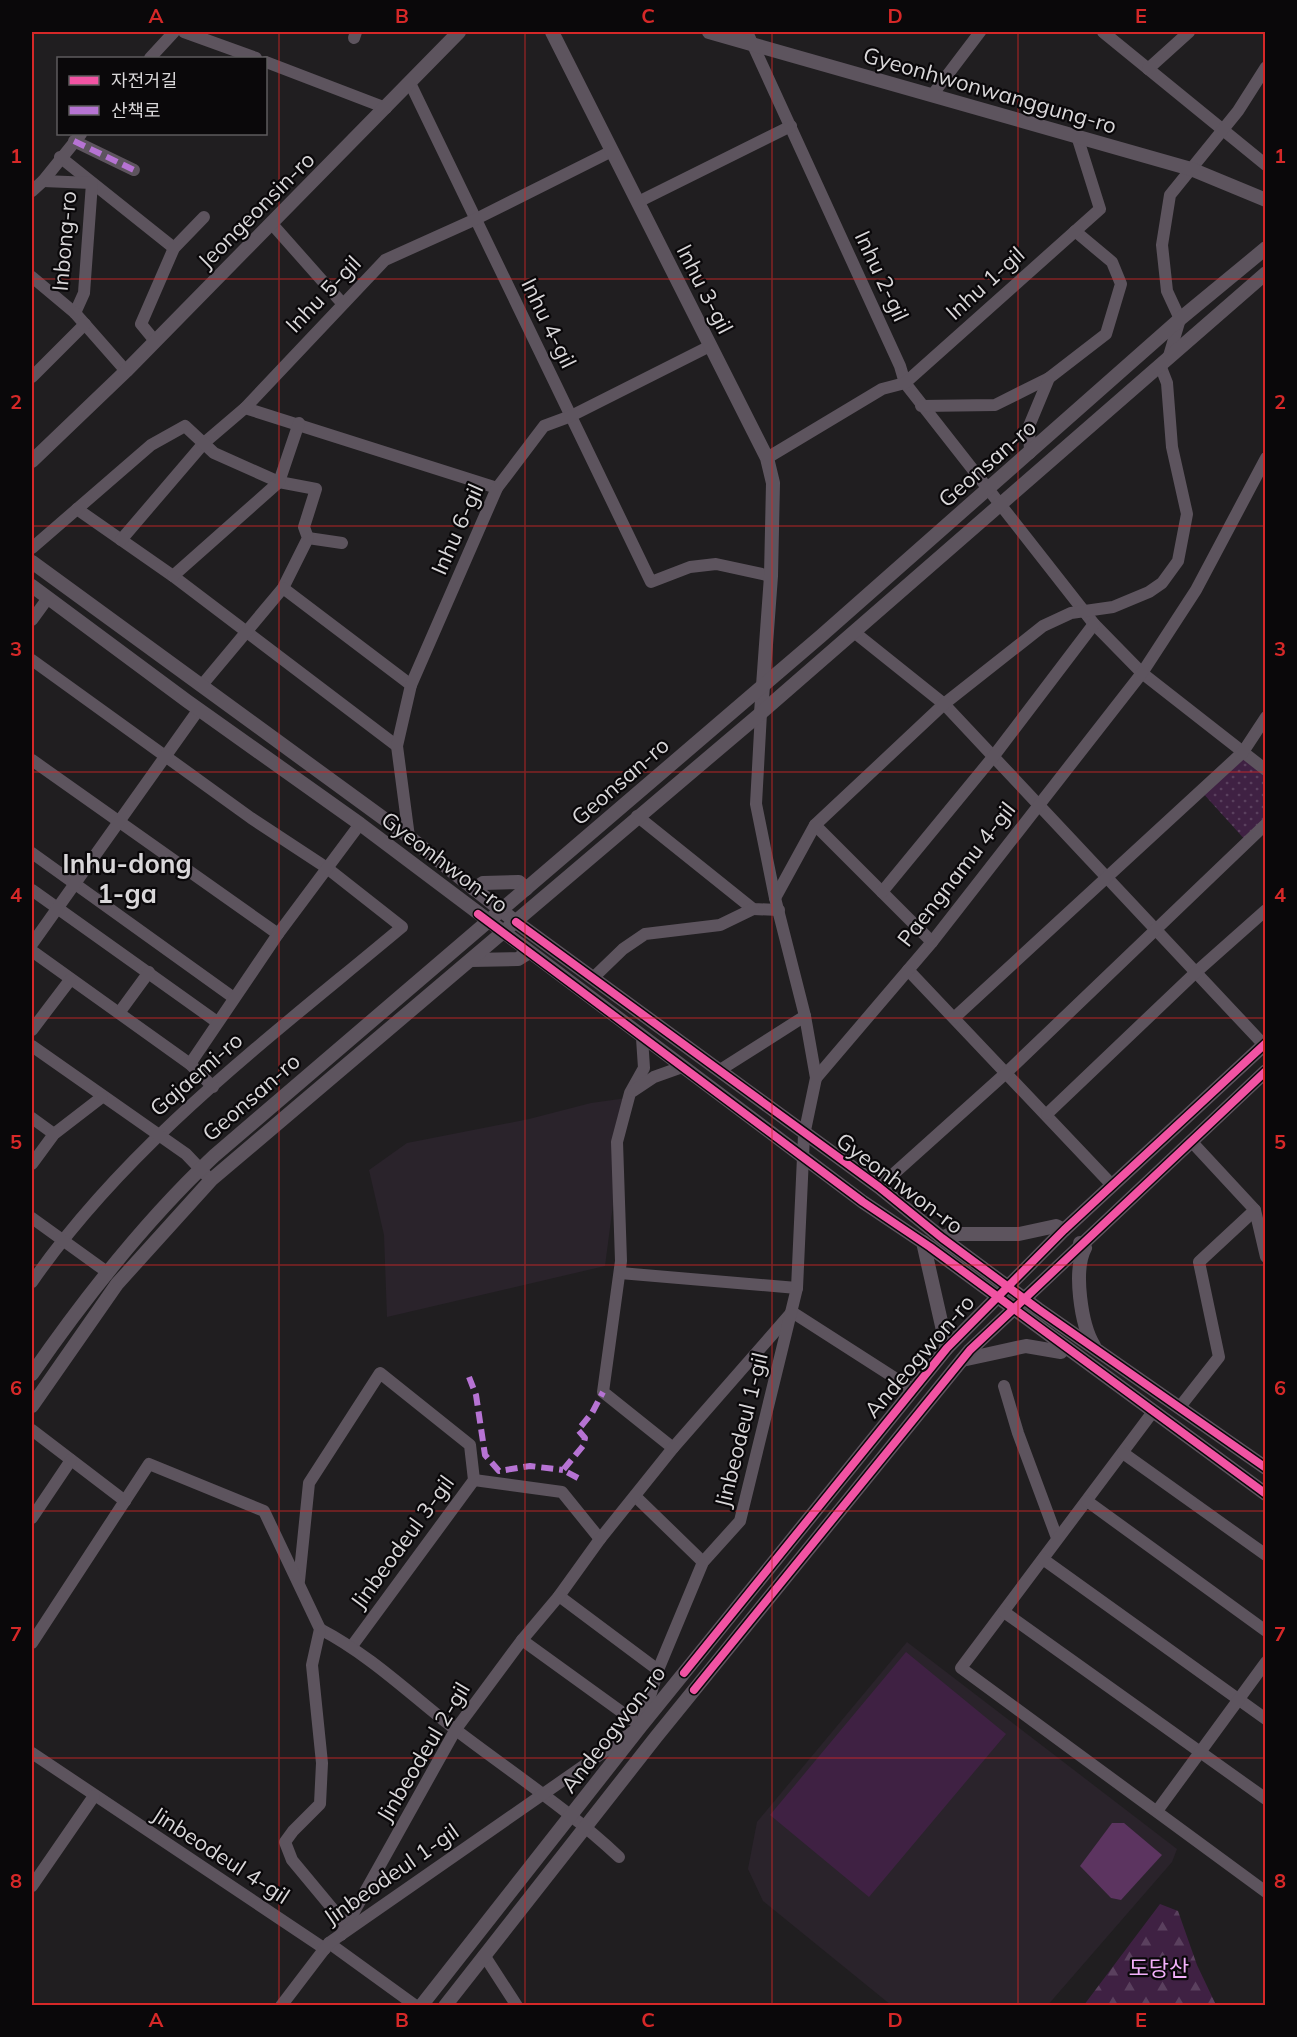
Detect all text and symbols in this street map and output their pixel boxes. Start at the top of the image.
text: A [149,3,164,28]
text: B [395,3,409,28]
text: C [641,3,655,28]
text: D [887,3,903,28]
text: E [1135,3,1147,28]
street label: Gyeonhwonwanggung-ro [860,40,1120,140]
legend [57,57,267,135]
text: 자전거길 [111,69,177,92]
text: 산책로 [111,99,161,122]
text: 1 [10,143,22,168]
text: 1 [1274,143,1286,168]
street label: Jeongeonsin-ro [192,146,320,274]
street label: Inbong-ro [46,190,82,292]
street label: Inhu 2-gil [849,226,915,326]
street label: Inhu 3-gil [671,240,739,338]
street label: Inhu 1-gil [940,240,1030,326]
street label: Inhu 5-gil [279,250,367,338]
street label: Inhu 4-gil [515,273,583,373]
text: 2 [10,389,22,414]
text: 2 [1274,389,1286,414]
street label: Geonsan-ro [932,413,1042,513]
street label: Inhu 6-gil [425,479,489,579]
text: 3 [10,636,22,661]
text: 3 [1274,636,1286,661]
street label: Geonsan-ro [565,731,675,831]
street label: Paengnamu 4-gil [891,796,1021,952]
street label: Gyeonhwon-ro [376,805,514,919]
district label: Inhu-dong 1-ga [62,847,192,910]
text: 4 [10,882,22,907]
text: 4 [1274,882,1286,907]
street label: Gajaemi-ro [144,1026,248,1122]
street label: Geonsan-ro [196,1047,306,1147]
street label: Gyeonhwon-ro [831,1126,969,1240]
text: 5 [10,1129,22,1154]
text: 5 [1274,1129,1286,1154]
street label: Andeogwon-ro [858,1289,980,1423]
street label: Jinbeodeul 1-gil [708,1350,774,1510]
text: 6 [10,1375,22,1400]
text: 6 [1274,1375,1286,1400]
street label: Jinbeodeul 3-gil [344,1470,460,1614]
text: 7 [10,1621,22,1646]
text: 7 [1274,1621,1286,1646]
street label: Andeogwon-ro [554,1660,672,1798]
street label: Jinbeodeul 2-gil [370,1677,476,1827]
street label: Jinbeodeul 4-gil [147,1800,295,1910]
street label: Jinbeodeul 1-gil [318,1817,464,1931]
text: 8 [10,1868,22,1893]
text: 8 [1274,1868,1286,1893]
park label: 도당산 [1129,1954,1189,1982]
text: A [149,2007,164,2032]
text: B [395,2007,409,2032]
text: C [641,2007,655,2032]
text: D [887,2007,903,2032]
text: E [1135,2007,1147,2032]

